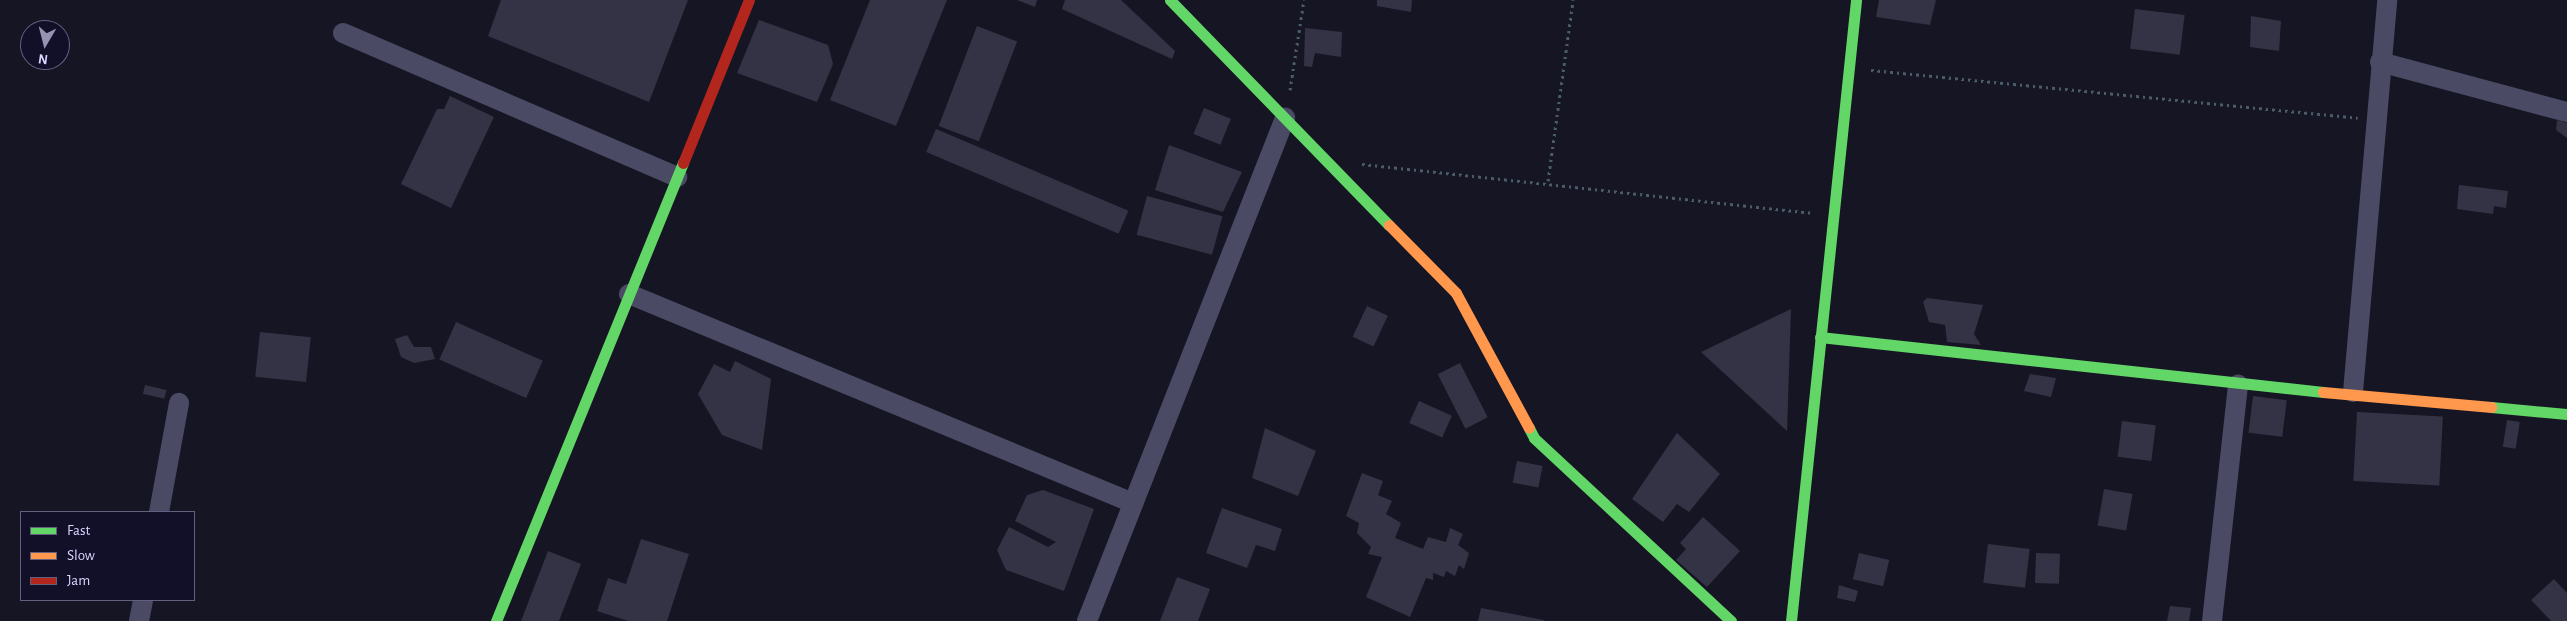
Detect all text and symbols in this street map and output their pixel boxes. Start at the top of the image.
north arrow [20,20,70,70]
text: N [37,51,49,66]
legend [20,511,195,601]
text: Fast [67,523,90,538]
text: Slow [67,548,95,563]
text: Jam [67,573,90,588]

